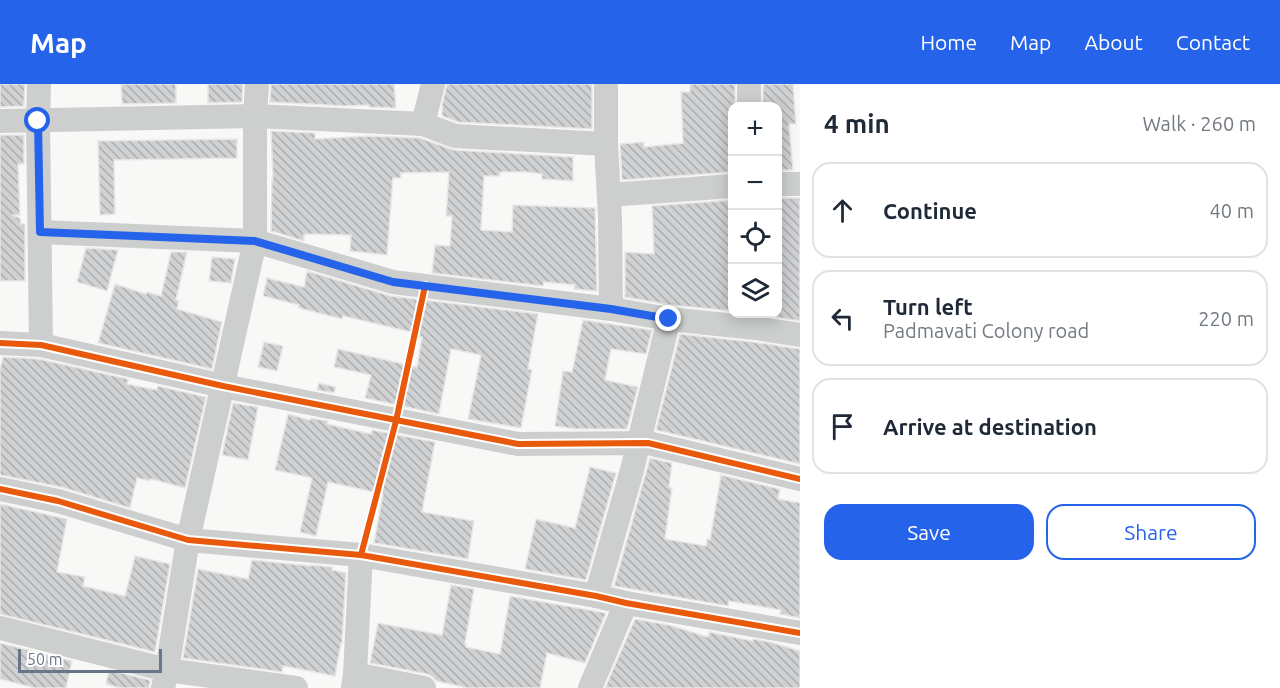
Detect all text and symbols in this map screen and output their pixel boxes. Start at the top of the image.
text: Map [30,27,87,58]
text: Home [920,30,977,54]
text: Map [1010,30,1051,54]
text: About [1084,30,1143,54]
text: Contact [1176,30,1250,54]
map controls [728,102,782,318]
button: + [728,102,782,156]
route start [24,107,50,133]
text: 4 min [824,109,890,138]
text: Walk · 260 m [1143,112,1256,135]
button: − [728,156,782,210]
icon: ahead [826,194,859,227]
text: Continue [883,198,977,223]
text: 40 m [1210,199,1254,222]
button: locate [728,210,782,264]
button: layers [728,264,782,318]
text: Turn left [883,294,973,319]
icon: left [826,302,859,335]
route end [655,305,681,331]
text: 220 m [1198,307,1254,330]
text: Padmavati Colony road [883,319,1089,342]
icon: arrive [826,410,859,443]
text: Arrive at destination [883,414,1097,439]
button: Save [824,504,1034,560]
button: Share [1046,504,1256,560]
scale bar [18,646,162,674]
text: 50 m [27,650,63,668]

